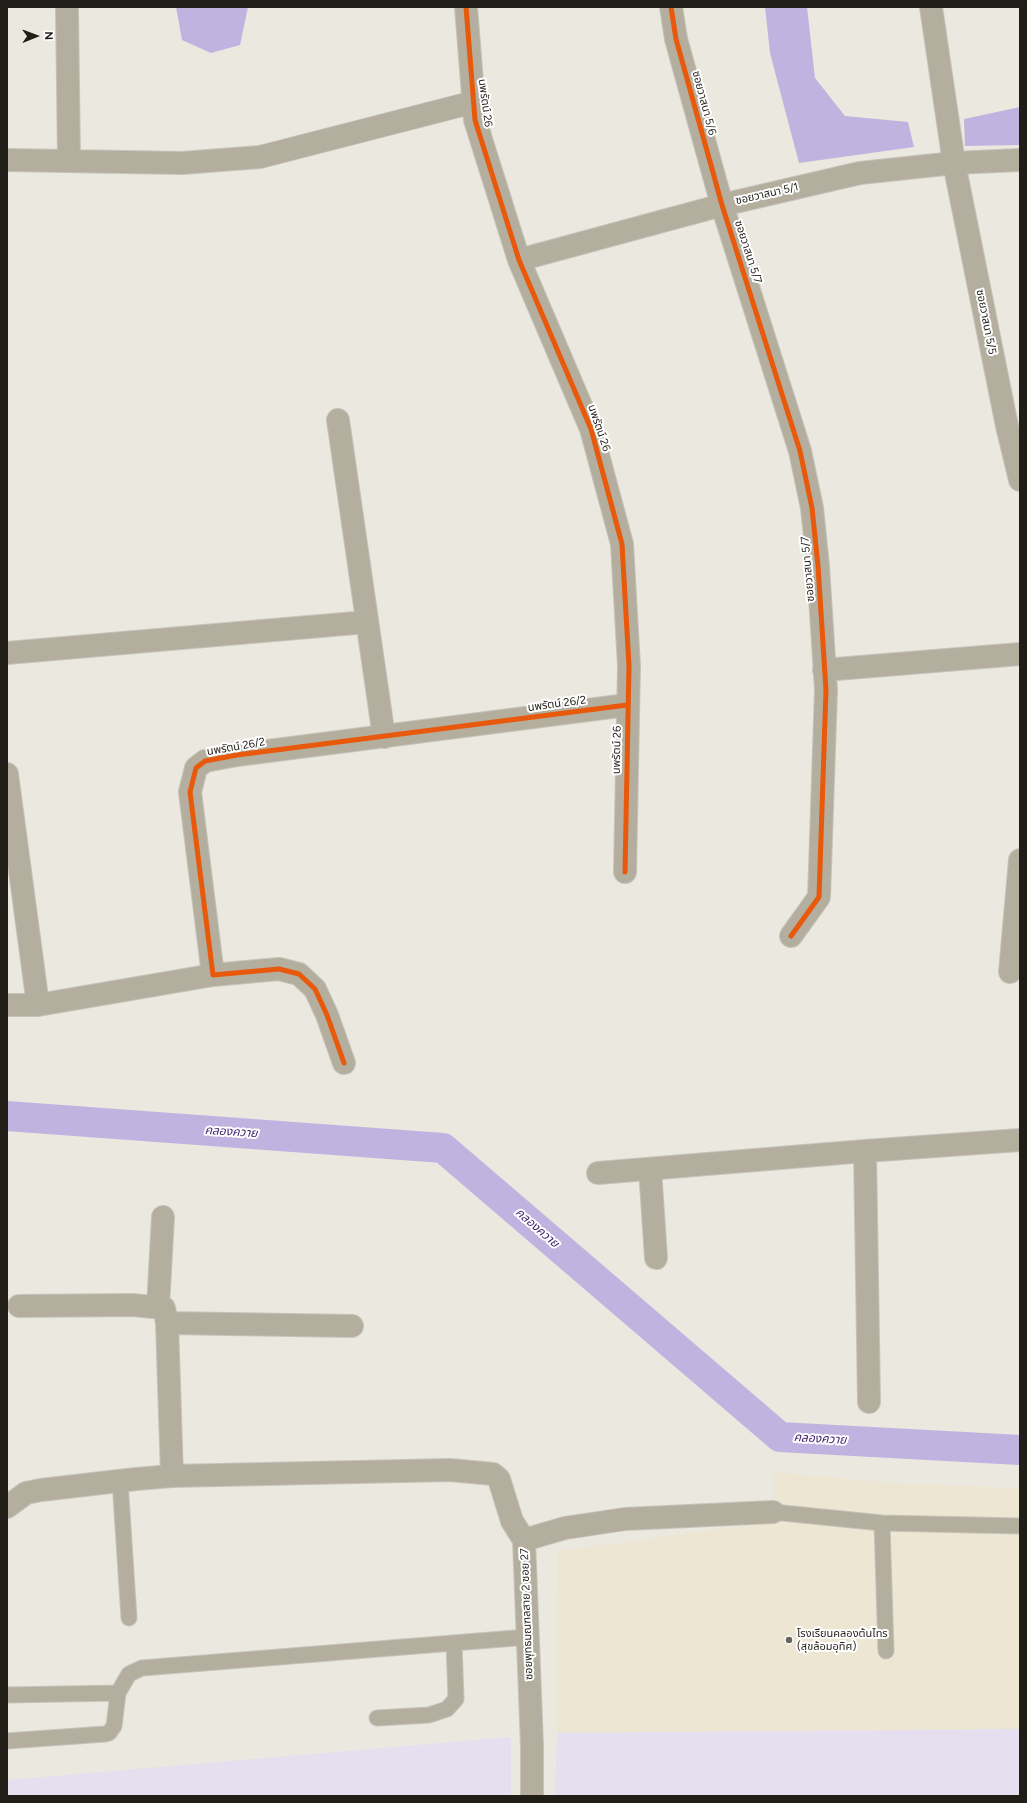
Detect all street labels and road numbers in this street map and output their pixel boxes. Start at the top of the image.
street label: ซอยวาสนา 5/6 [689,69,719,137]
street label: นพรัตน์ 26 [475,78,495,128]
street label: ซอยวาสนา 5/1 [734,180,800,208]
street label: ซอยวาสนา 5/7 [732,219,764,285]
street label: ซอยวาสนา 5/5 [973,288,999,356]
street label: นพรัตน์ 26 [585,403,613,453]
street label: ซอยวาสนา 5/7 [799,536,817,602]
street label: นพรัตน์ 26/2 [527,693,587,715]
street label: นพรัตน์ 26 [610,726,624,774]
street label: นพรัตน์ 26/2 [206,735,266,759]
street label: ซอยพุทธมณฑลสาย 2 ซอย 27 [518,1548,536,1680]

